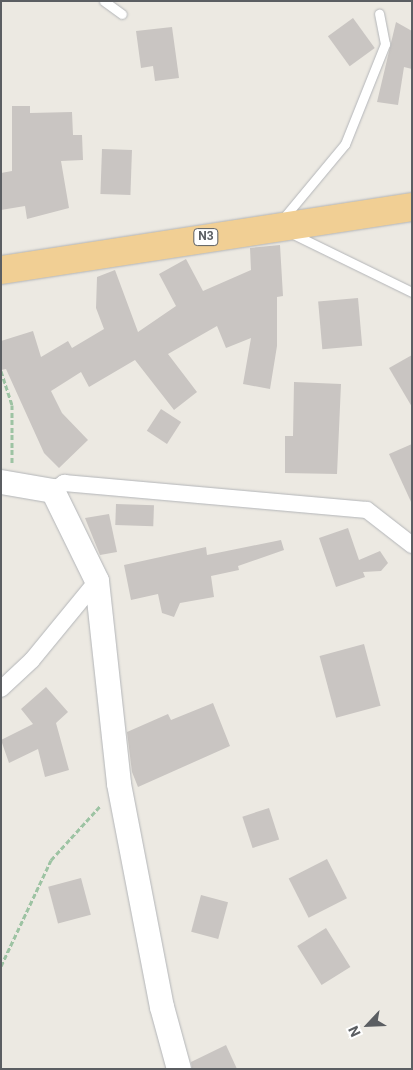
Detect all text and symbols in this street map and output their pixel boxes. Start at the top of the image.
road number: N3 [192,228,220,246]
north arrow [343,1000,393,1050]
text: N [345,1023,364,1039]

